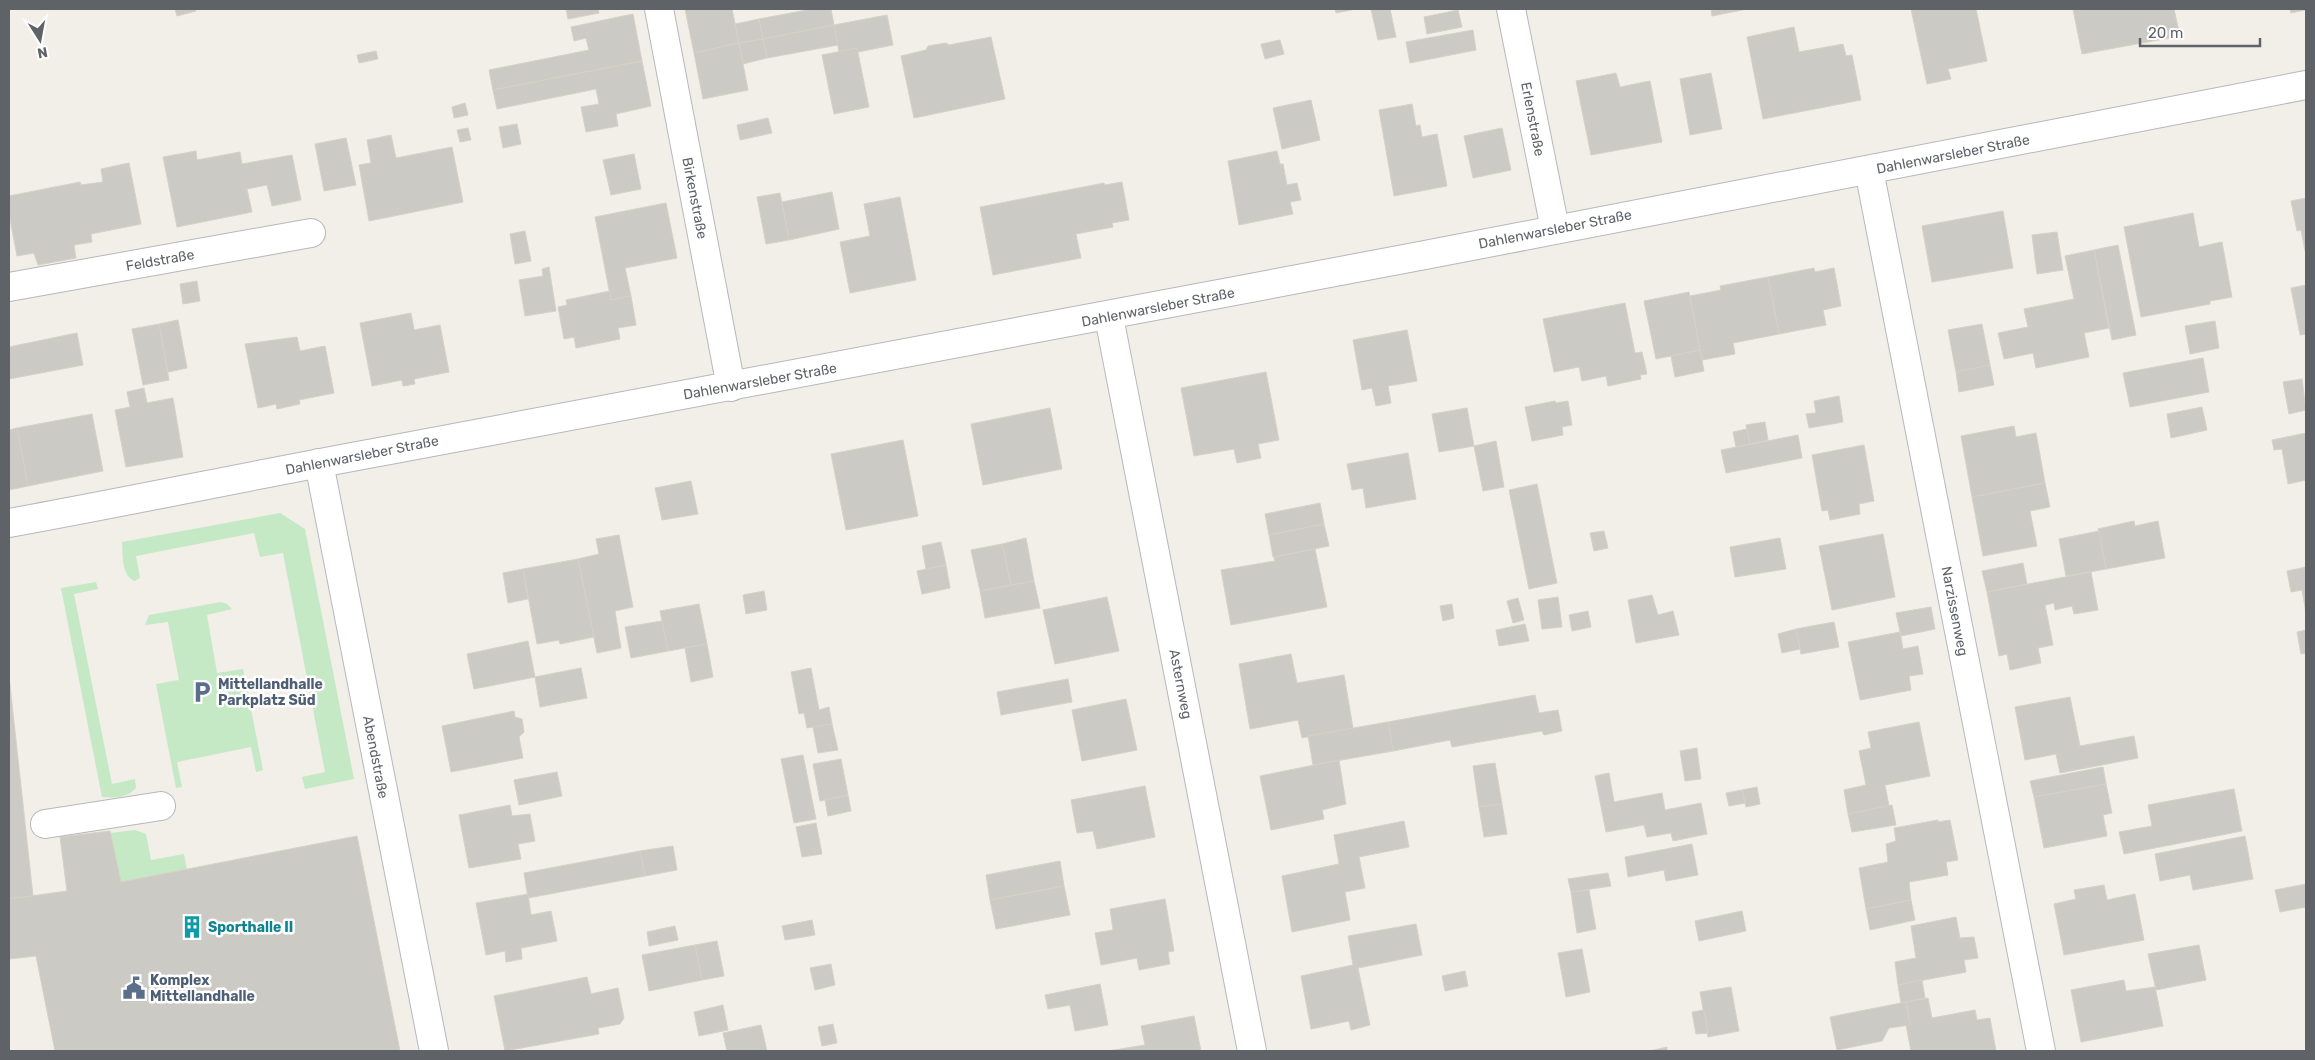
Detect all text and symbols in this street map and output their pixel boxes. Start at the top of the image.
north arrow [15,15,65,65]
scale bar [2140,15,2260,47]
text: 20 m [2148,24,2183,42]
text: N [36,43,49,62]
street label: Erlenstraße [1517,81,1548,158]
street label: Dahlenwarsleber Straße [1875,131,2031,178]
street label: Birkenstraße [678,156,711,241]
street label: Dahlenwarsleber Straße [1477,206,1633,253]
street label: Feldstraße [125,246,196,275]
street label: Dahlenwarsleber Straße [1080,284,1236,331]
street label: Dahlenwarsleber Straße [682,360,838,403]
street label: Dahlenwarsleber Straße [284,432,440,479]
street label: Narzissenweg [1937,565,1972,657]
street label: Asternweg [1165,648,1196,720]
place label: Mittellandhalle Parkplatz Süd [218,676,323,709]
parking icon: Mittellandhalle Parkplatz Süd [189,679,215,705]
street label: Abendstraße [359,714,392,800]
building icon: Sporthalle II [179,914,205,940]
place label: Sporthalle II [208,919,293,936]
place label: Komplex Mittellandhalle [150,972,255,1005]
public building icon: Komplex Mittellandhalle [121,975,147,1001]

